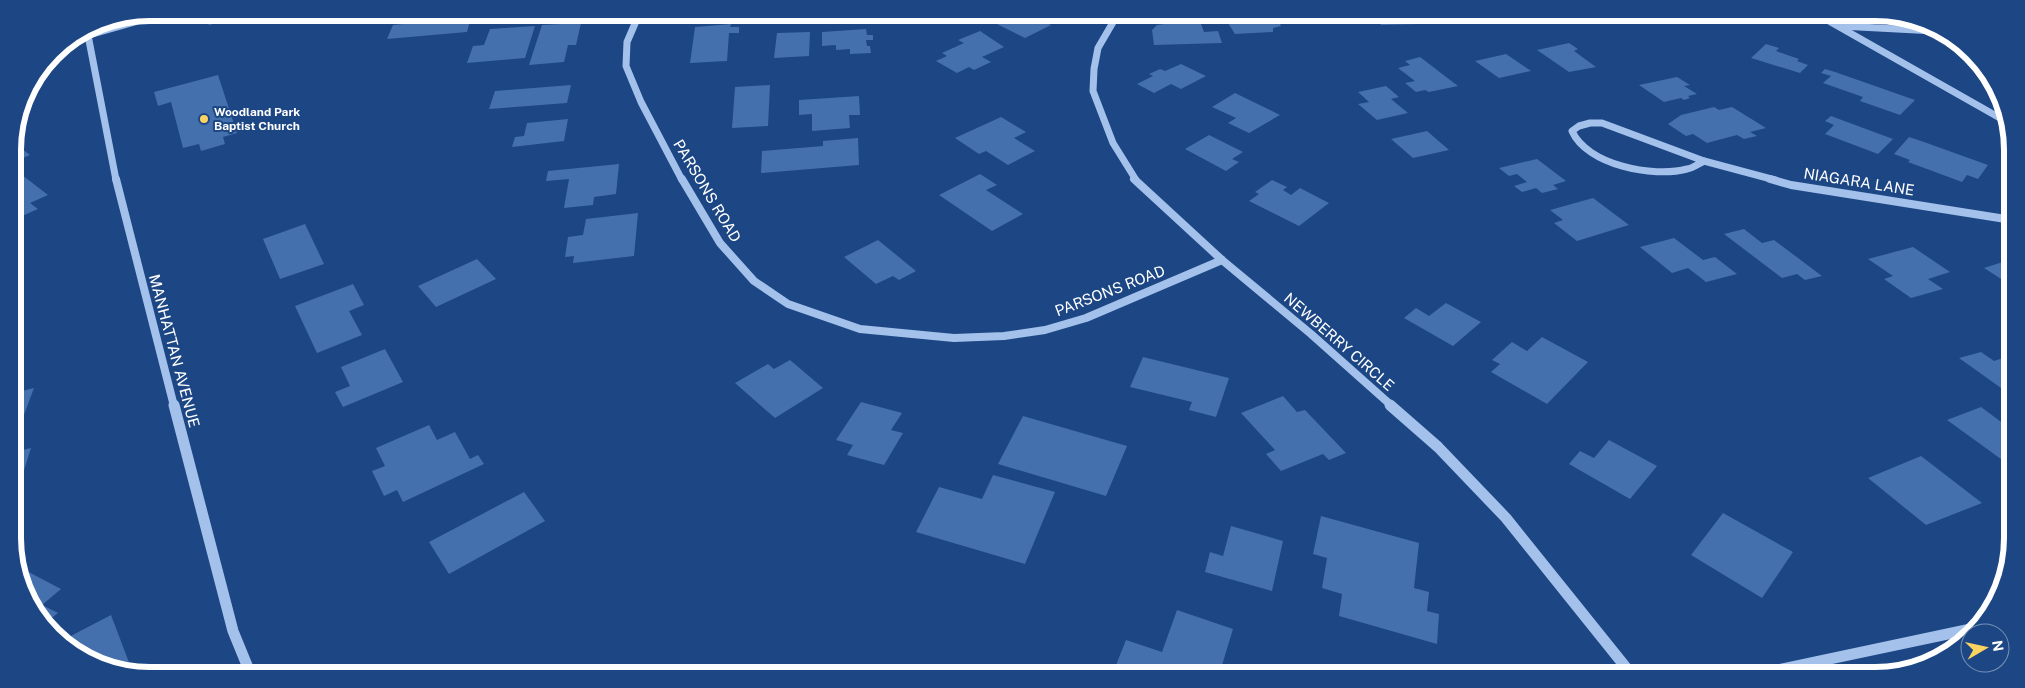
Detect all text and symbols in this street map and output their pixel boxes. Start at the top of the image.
place label: Woodland Park Baptist Church [214,105,300,133]
marker: Woodland Park Baptist Church [198,113,210,125]
street label: PARSONS ROAD [670,136,745,245]
street label: NIAGARA LANE [1802,164,1916,199]
street label: PARSONS ROAD [1052,262,1167,319]
street label: MANHATTAN AVENUE [146,272,203,429]
street label: NEWBERRY CIRCLE [1281,289,1398,394]
north arrow [1960,623,2010,673]
text: N [1989,639,2007,653]

